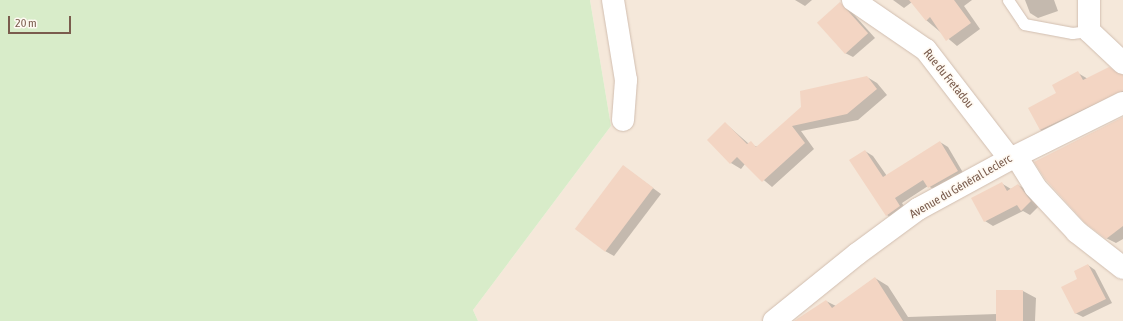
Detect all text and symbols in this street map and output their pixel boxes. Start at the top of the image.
scale bar [10,8,73,34]
text: 20 m [15,16,37,30]
street label: Rue du Fretadou [920,47,976,111]
street label: Avenue du Général Leclerc [907,152,1015,222]

